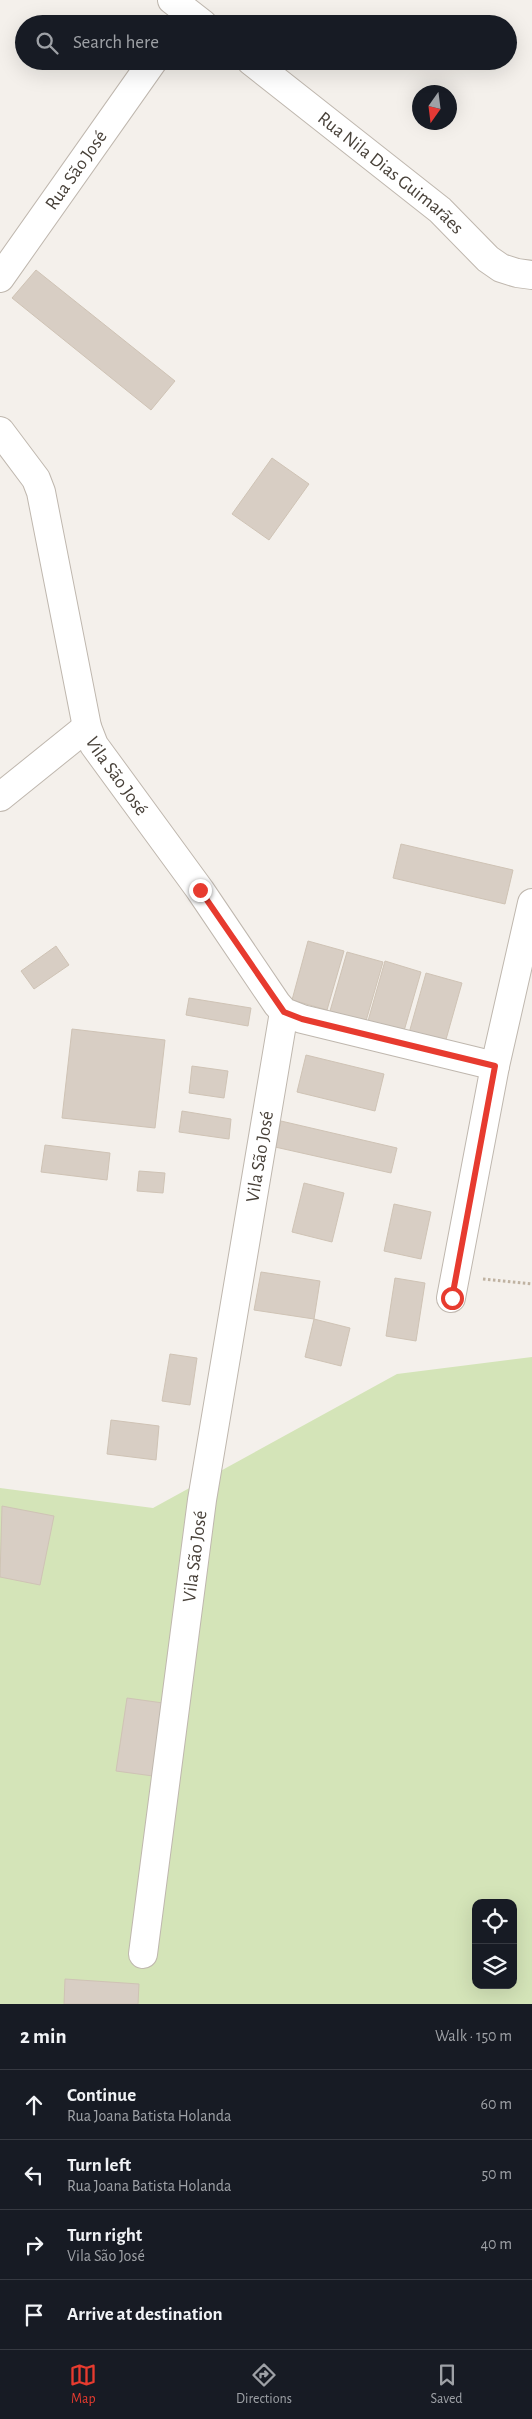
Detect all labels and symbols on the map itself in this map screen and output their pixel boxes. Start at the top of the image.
north arrow [412,85,457,130]
street label: Rua Nila Dias Guimarães [314,108,467,237]
street label: Rua São José [42,127,110,213]
street label: Vila São José [82,734,152,819]
route end [189,879,212,902]
street label: Vila São José [243,1109,277,1204]
route start [441,1287,464,1310]
street label: Vila São José [179,1509,210,1603]

